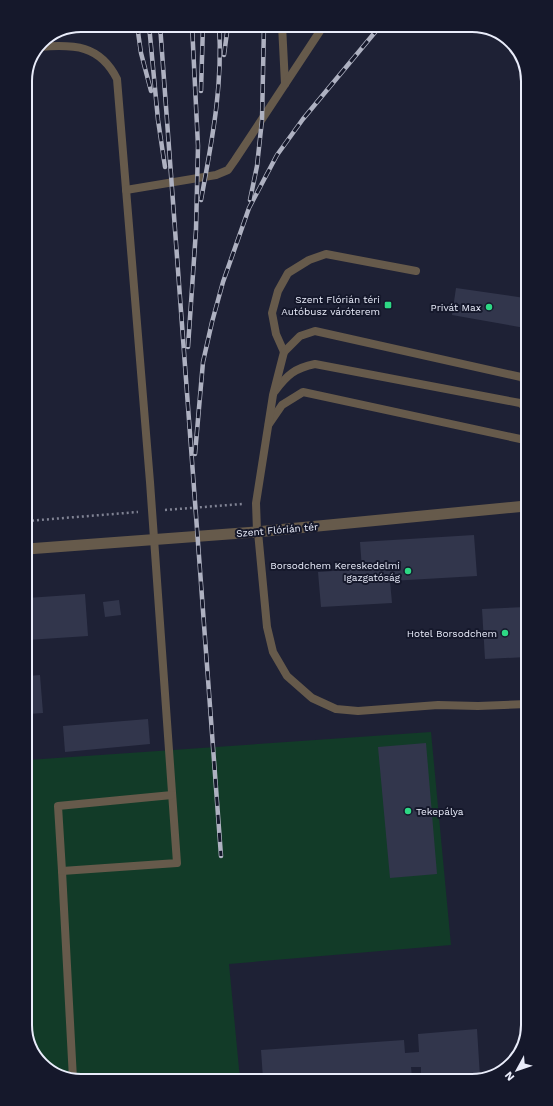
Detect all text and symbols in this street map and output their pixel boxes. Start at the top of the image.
place label: Szent Flórián téri Autóbusz váróterem [281,294,380,317]
marker: Szent Flórián téri Autóbusz váróterem [383,300,393,310]
place label: Privát Max [431,302,481,313]
marker: Privát Max [484,302,494,312]
street label: Szent Flórián tér [236,521,318,539]
place label: Borsodchem Kereskedelmi Igazgatóság [270,560,401,583]
marker: Borsodchem Kereskedelmi Igazgatóság [403,566,413,576]
place label: Hotel Borsodchem [407,628,497,639]
marker: Hotel Borsodchem [500,628,510,638]
marker: Tekepálya [403,806,413,816]
place label: Tekepálya [416,806,464,817]
north arrow [497,1050,537,1090]
text: N [502,1069,517,1083]

